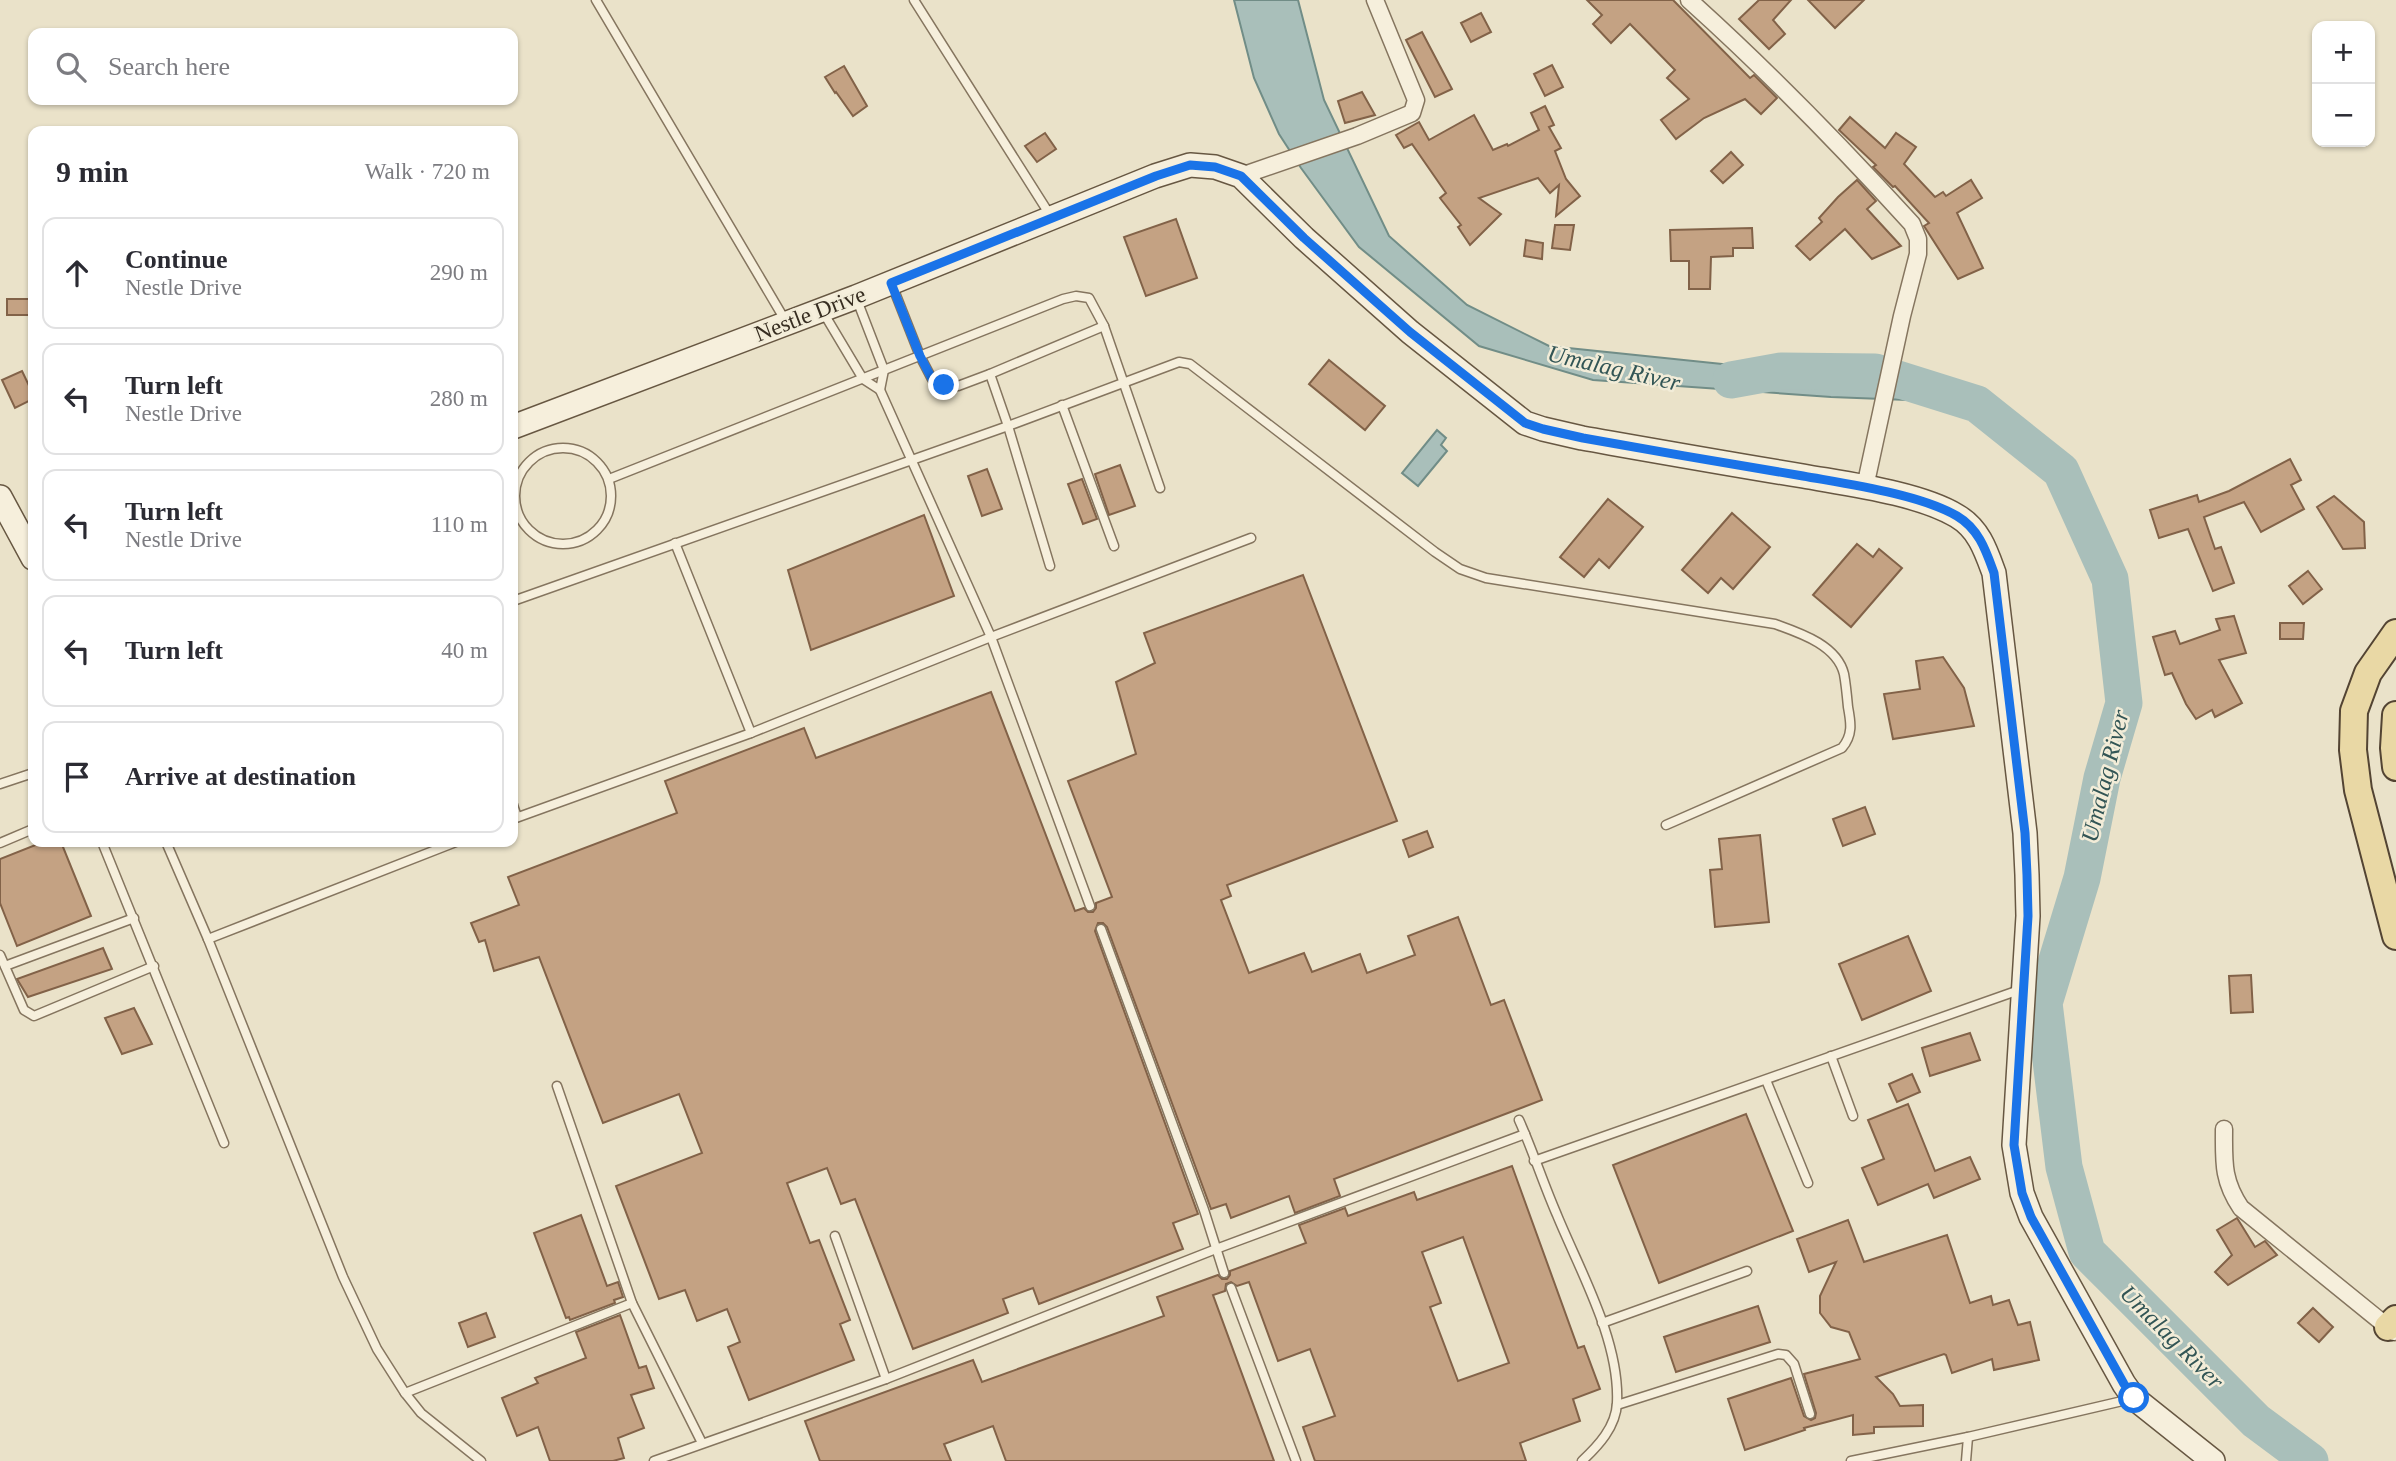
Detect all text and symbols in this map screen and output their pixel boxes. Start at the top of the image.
map controls [2312,21,2375,147]
button: + [2312,21,2375,84]
search box [28,28,518,105]
icon: search [52,48,90,86]
text: Search here [108,52,230,81]
button: − [2312,84,2375,147]
text: 9 min [56,155,129,188]
text: Walk · 720 m [365,159,490,184]
text: Continue [125,245,228,274]
icon: ahead [58,254,96,292]
text: 290 m [430,260,488,285]
text: Nestle Drive [125,275,242,300]
street label: Nestle Drive [751,281,869,347]
water label: Umalag River [1545,340,1683,396]
route end [928,369,959,400]
text: Turn left [125,371,223,400]
icon: left [58,380,96,418]
text: 280 m [430,386,488,411]
text: Nestle Drive [125,401,242,426]
text: Turn left [125,497,223,526]
icon: left [58,506,96,544]
text: 110 m [431,512,488,537]
text: Nestle Drive [125,527,242,552]
icon: left [58,632,96,670]
text: Turn left [125,636,223,665]
text: 40 m [441,638,488,663]
water label: Umalag River [2076,707,2134,845]
icon: arrive [58,758,96,796]
text: Arrive at destination [125,762,356,791]
water label: Umalag River [2115,1280,2229,1394]
route start [2118,1382,2149,1413]

